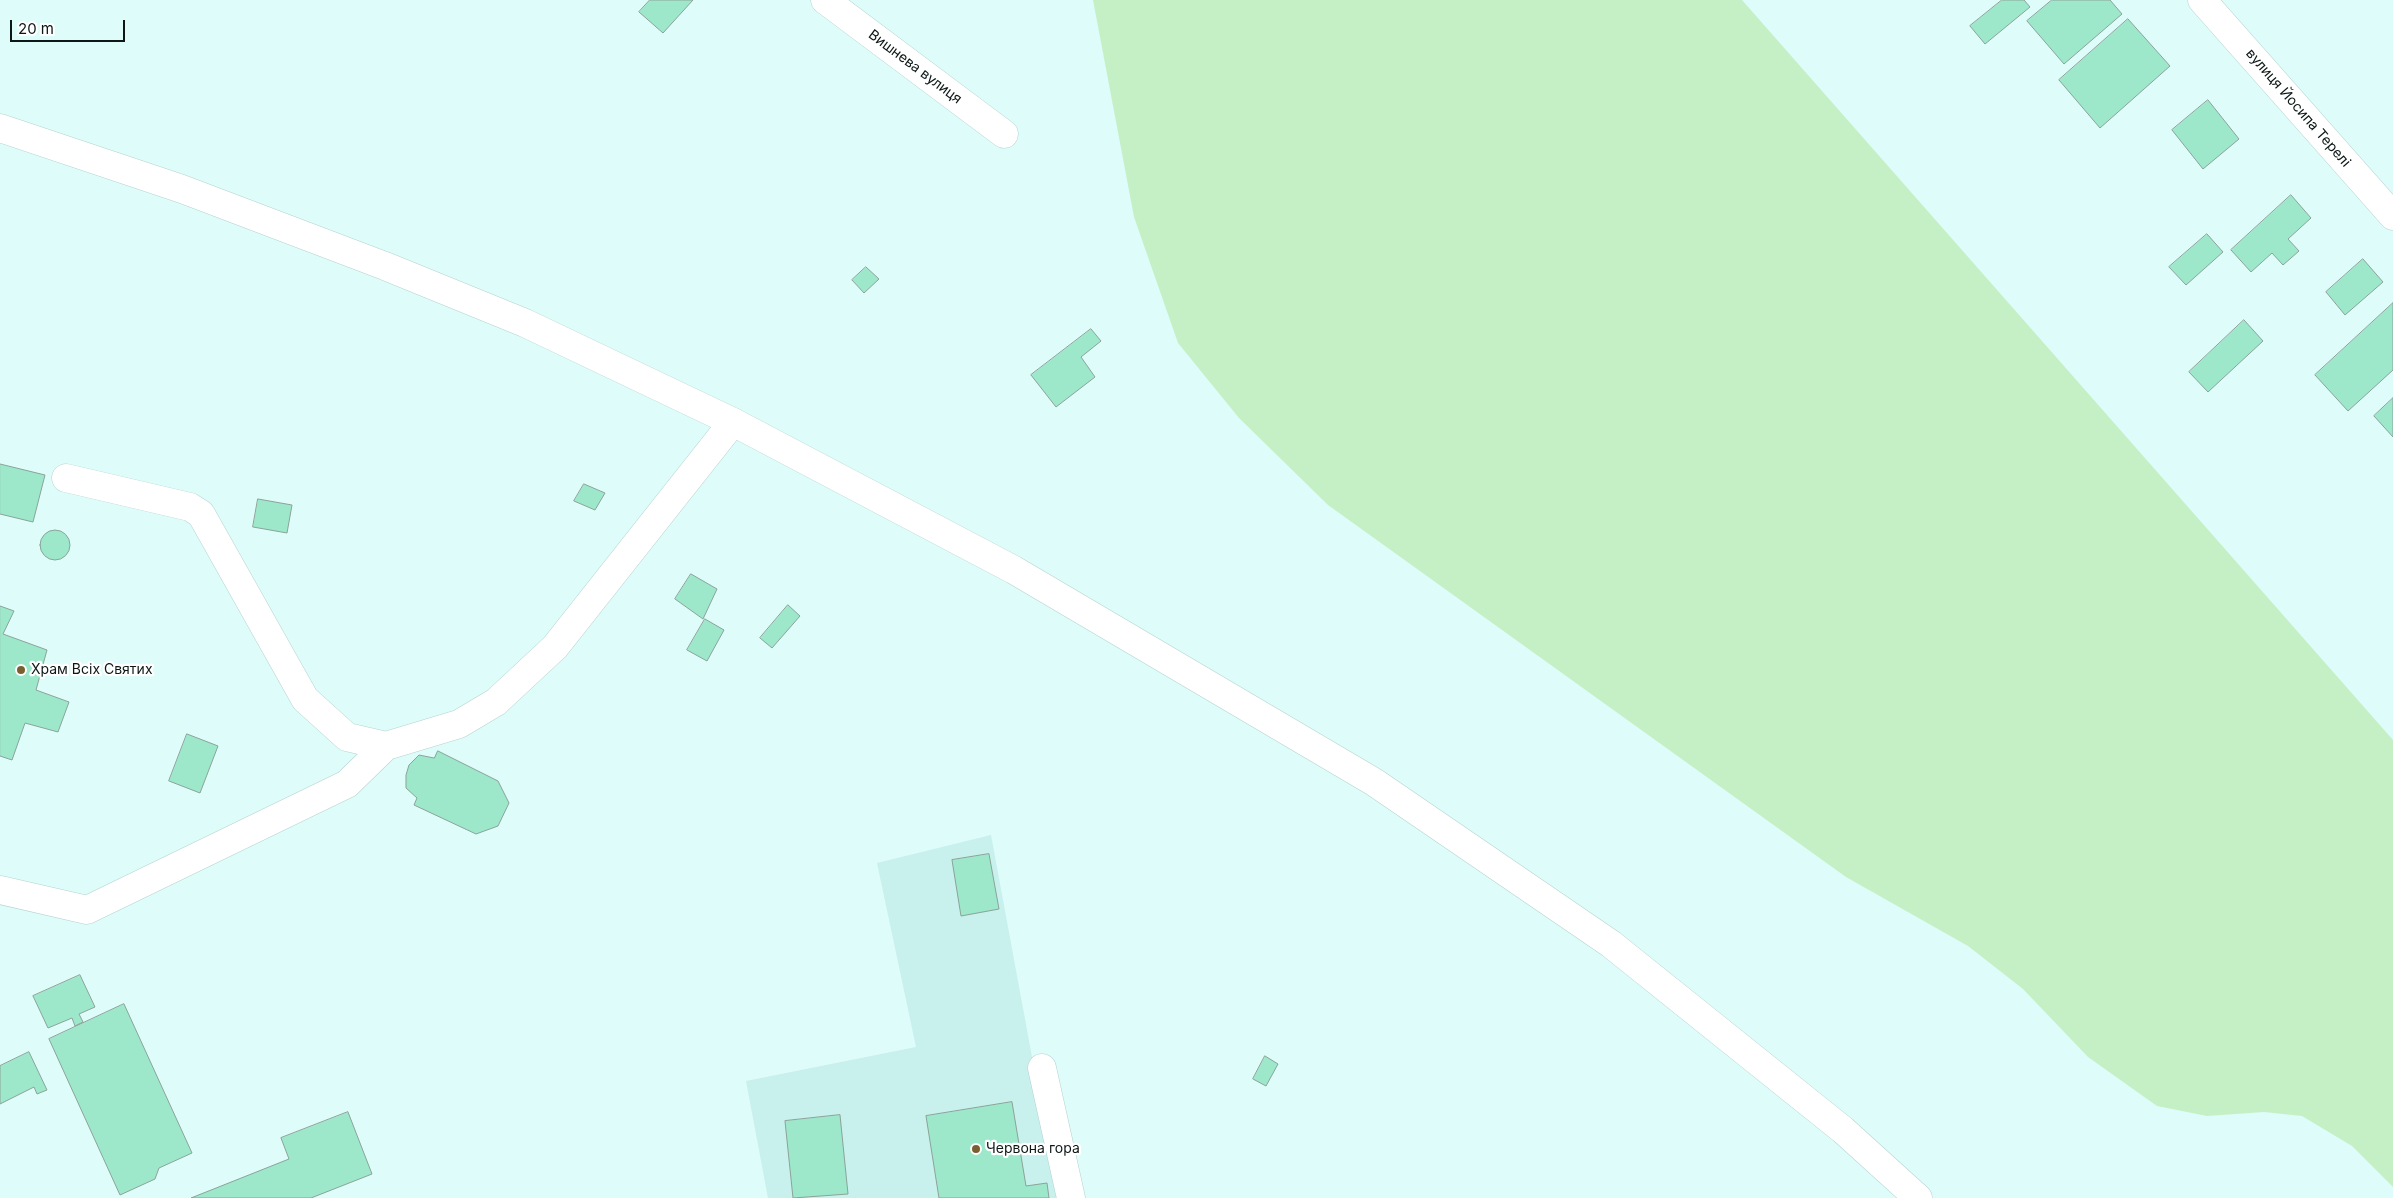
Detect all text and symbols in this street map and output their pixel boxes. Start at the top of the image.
scale bar [12,10,128,42]
text: 20 m [18,19,54,38]
street label: Вишнева вулиця [865,26,965,108]
street label: вулиця Йосипа Терелі [2242,45,2354,171]
place label: Храм Всіх Святих [31,662,153,678]
marker: Храм Всіх Святих [15,664,27,676]
place label: Червона гора [986,1141,1080,1157]
marker: Червона гора [970,1143,982,1155]

